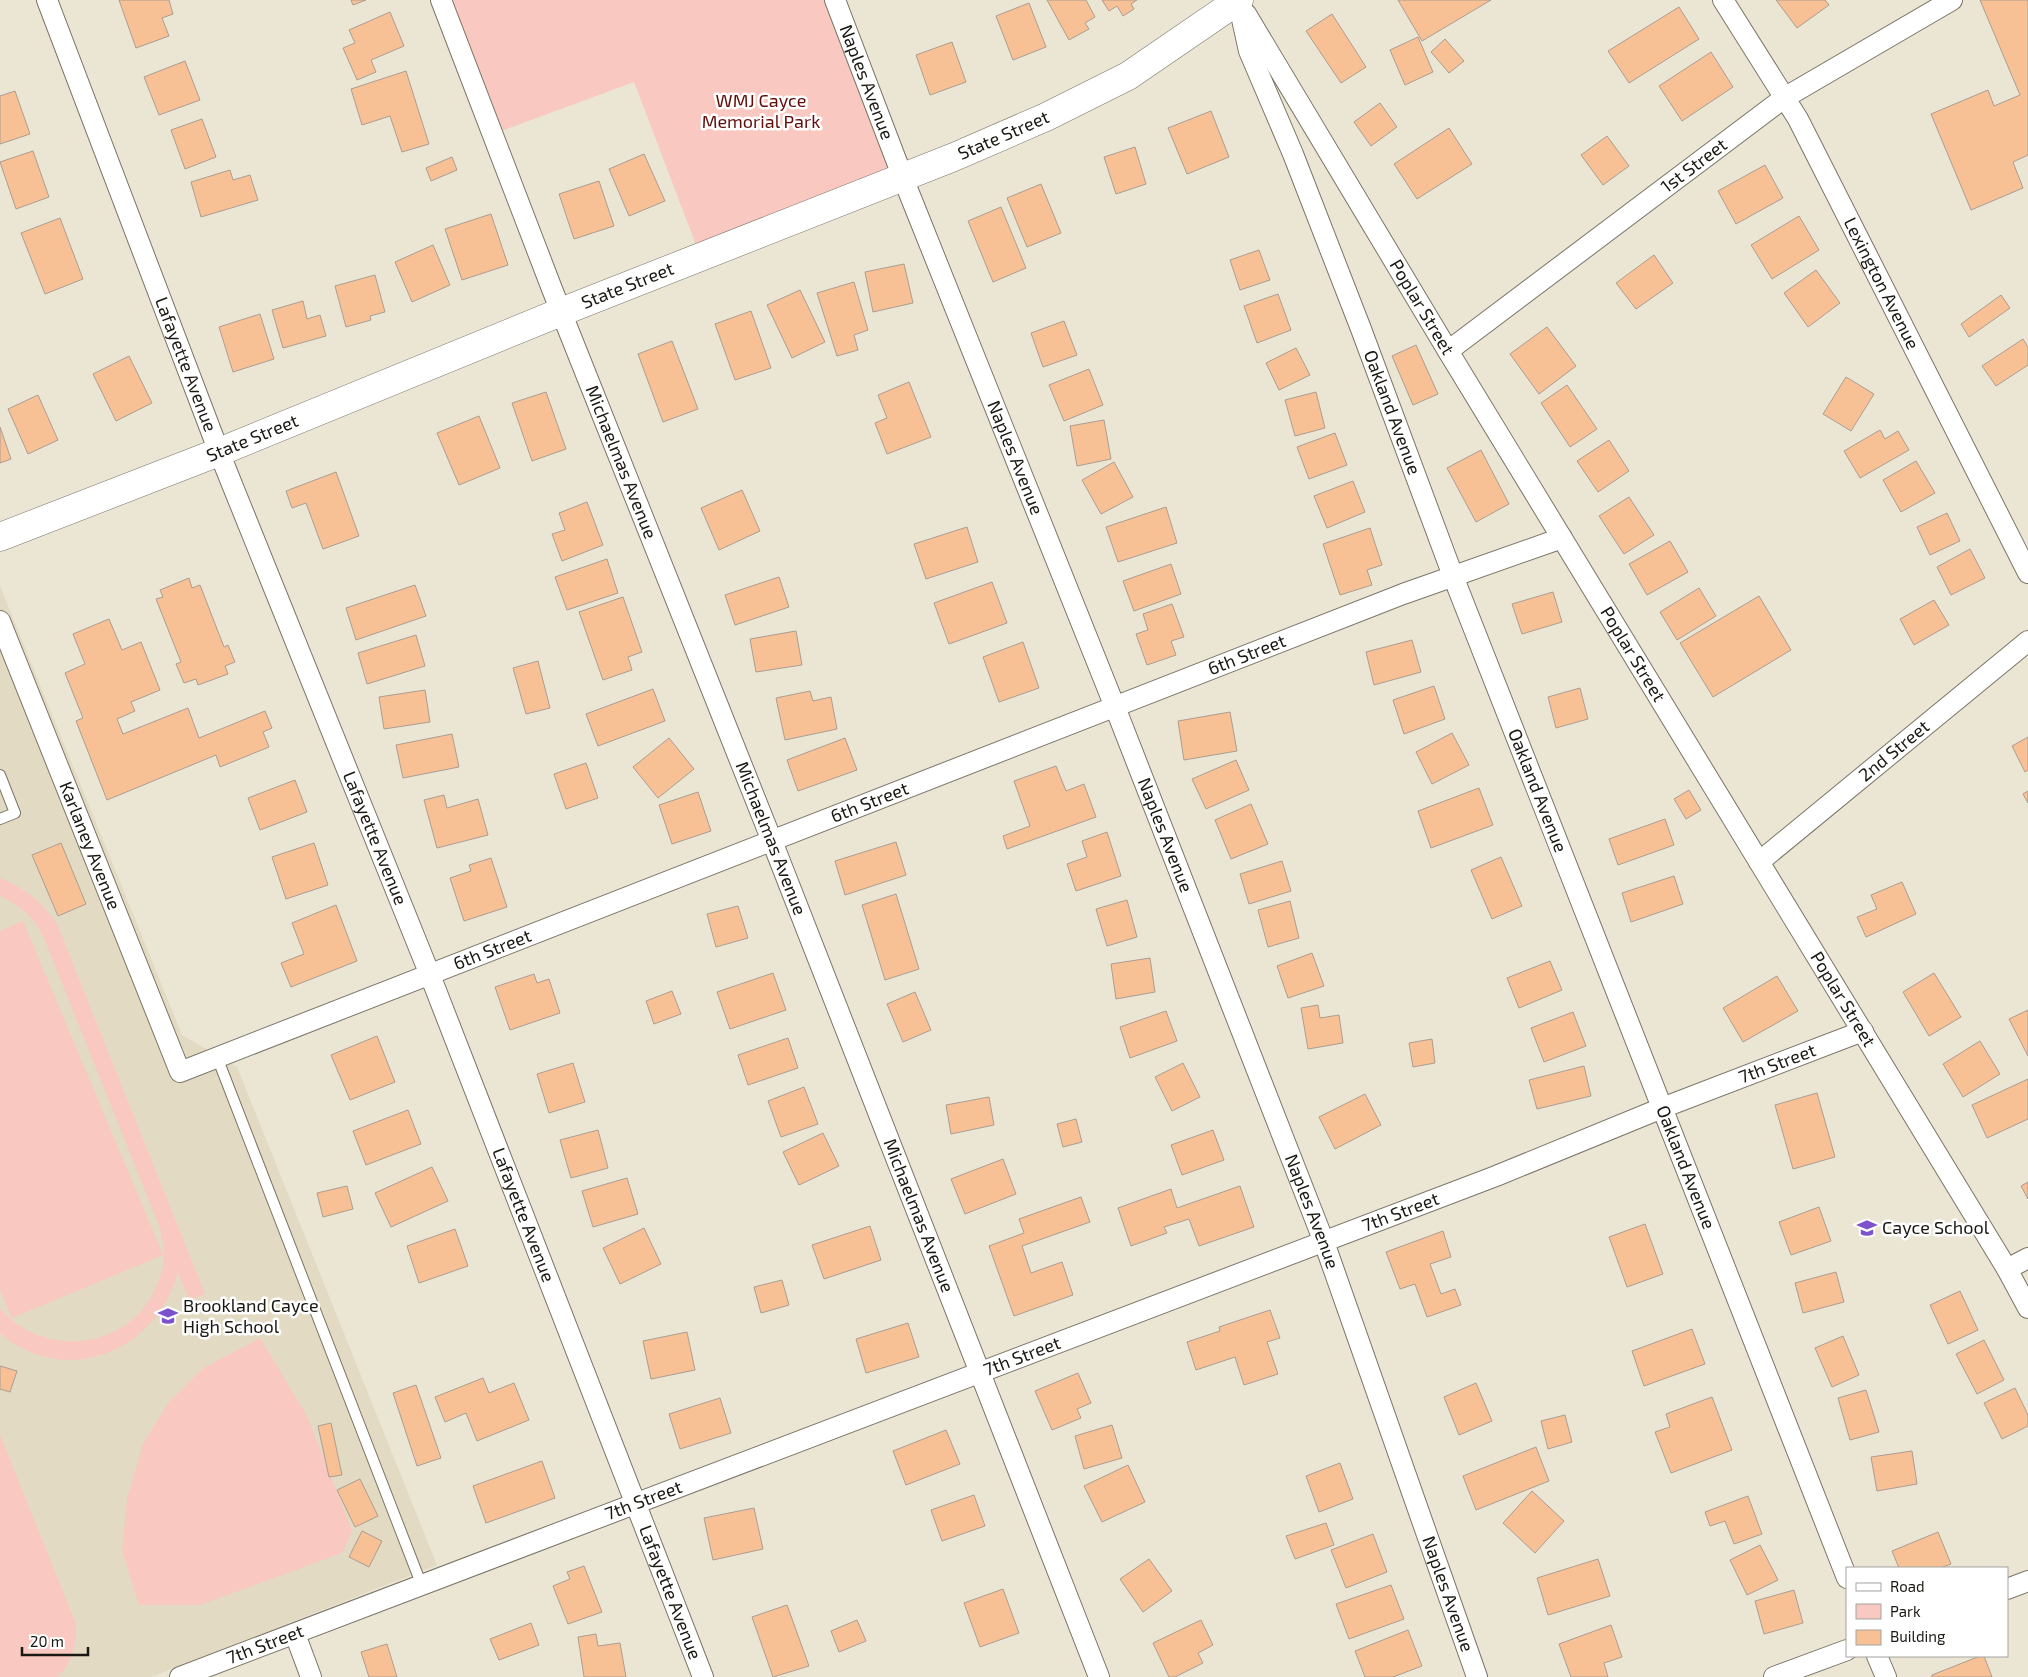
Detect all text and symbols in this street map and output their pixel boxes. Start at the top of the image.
street label: Naples Avenue [835,21,899,142]
park label: WMJ Cayce Memorial Park [702,89,820,132]
street label: State Street [954,105,1052,164]
street label: 1st Street [1656,133,1731,197]
street label: Lexington Avenue [1840,213,1925,353]
street label: Poplar Street [1386,255,1460,359]
street label: State Street [578,257,677,313]
street label: Lafayette Avenue [151,294,222,435]
street label: Oakland Avenue [1360,347,1426,477]
street label: Michaelmas Avenue [582,382,662,542]
street label: Naples Avenue [983,397,1049,518]
street label: State Street [203,409,301,466]
street label: Poplar Street [1596,602,1671,705]
street label: 6th Street [1204,629,1289,679]
street label: 2nd Street [1854,715,1934,786]
street label: Oakland Avenue [1504,725,1572,855]
street label: Michaelmas Avenue [731,758,812,918]
street label: Lafayette Avenue [339,768,413,908]
street label: Naples Avenue [1134,774,1198,895]
street label: 6th Street [827,776,911,827]
street label: Karlaney Avenue [55,778,126,913]
street label: 6th Street [450,924,534,974]
street label: Poplar Street [1806,947,1881,1051]
street label: 7th Street [1735,1038,1819,1088]
street label: Oakland Avenue [1652,1102,1721,1232]
street label: Michaelmas Avenue [879,1135,959,1295]
street label: Lafayette Avenue [488,1144,560,1285]
street label: Naples Avenue [1281,1151,1345,1272]
street label: 7th Street [1359,1187,1442,1236]
place label: Cayce School [1882,1216,1990,1238]
school or university icon: Cayce School [1856,1217,1878,1239]
place label: Brookland Cayce High School [183,1294,319,1337]
school or university icon: Brookland Cayce High School [157,1305,179,1327]
street label: 7th Street [980,1331,1063,1380]
street label: 7th Street [602,1475,685,1524]
street label: Lafayette Avenue [635,1522,707,1662]
street label: Naples Avenue [1418,1533,1479,1655]
legend [1846,1567,2008,1657]
text: Road [1890,1577,1925,1595]
text: Park [1890,1602,1921,1620]
street label: 7th Street [223,1619,306,1668]
scale bar [22,1624,89,1656]
text: Building [1890,1627,1946,1645]
text: 20 m [30,1632,64,1650]

